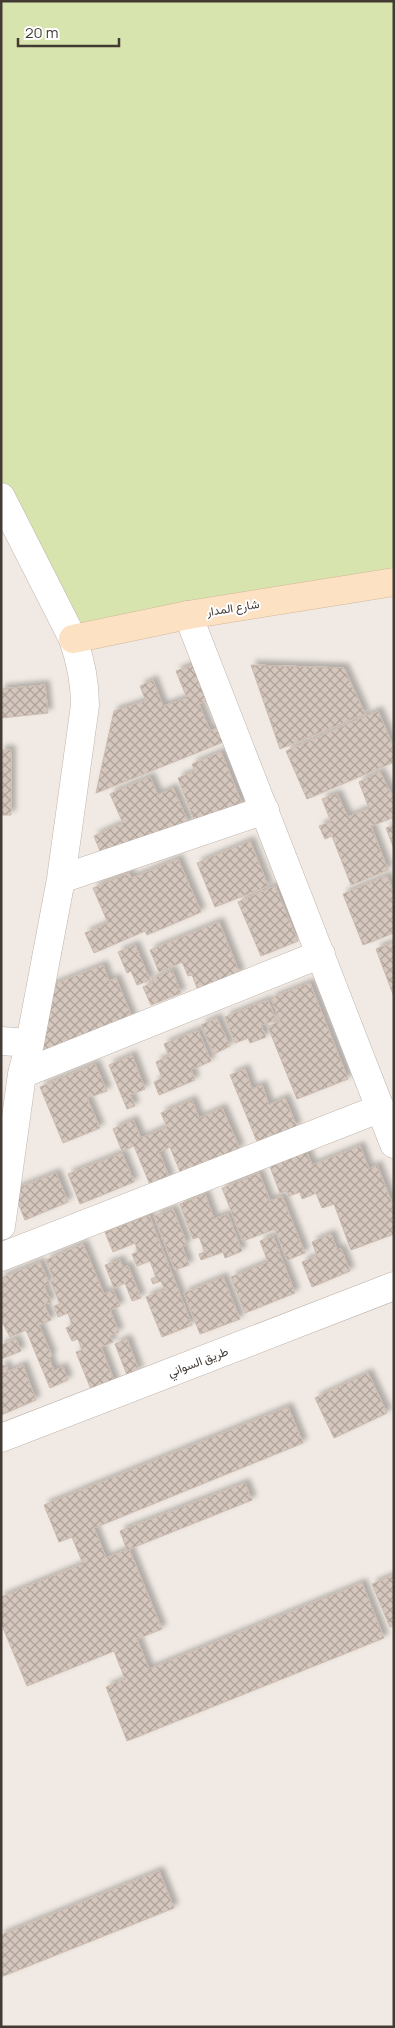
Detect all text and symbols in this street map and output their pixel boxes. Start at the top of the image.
scale bar [18,15,119,47]
text: 20 m [25,22,58,43]
street label: شارع المدار [204,595,261,621]
street label: طريق السواني [165,1342,231,1383]

